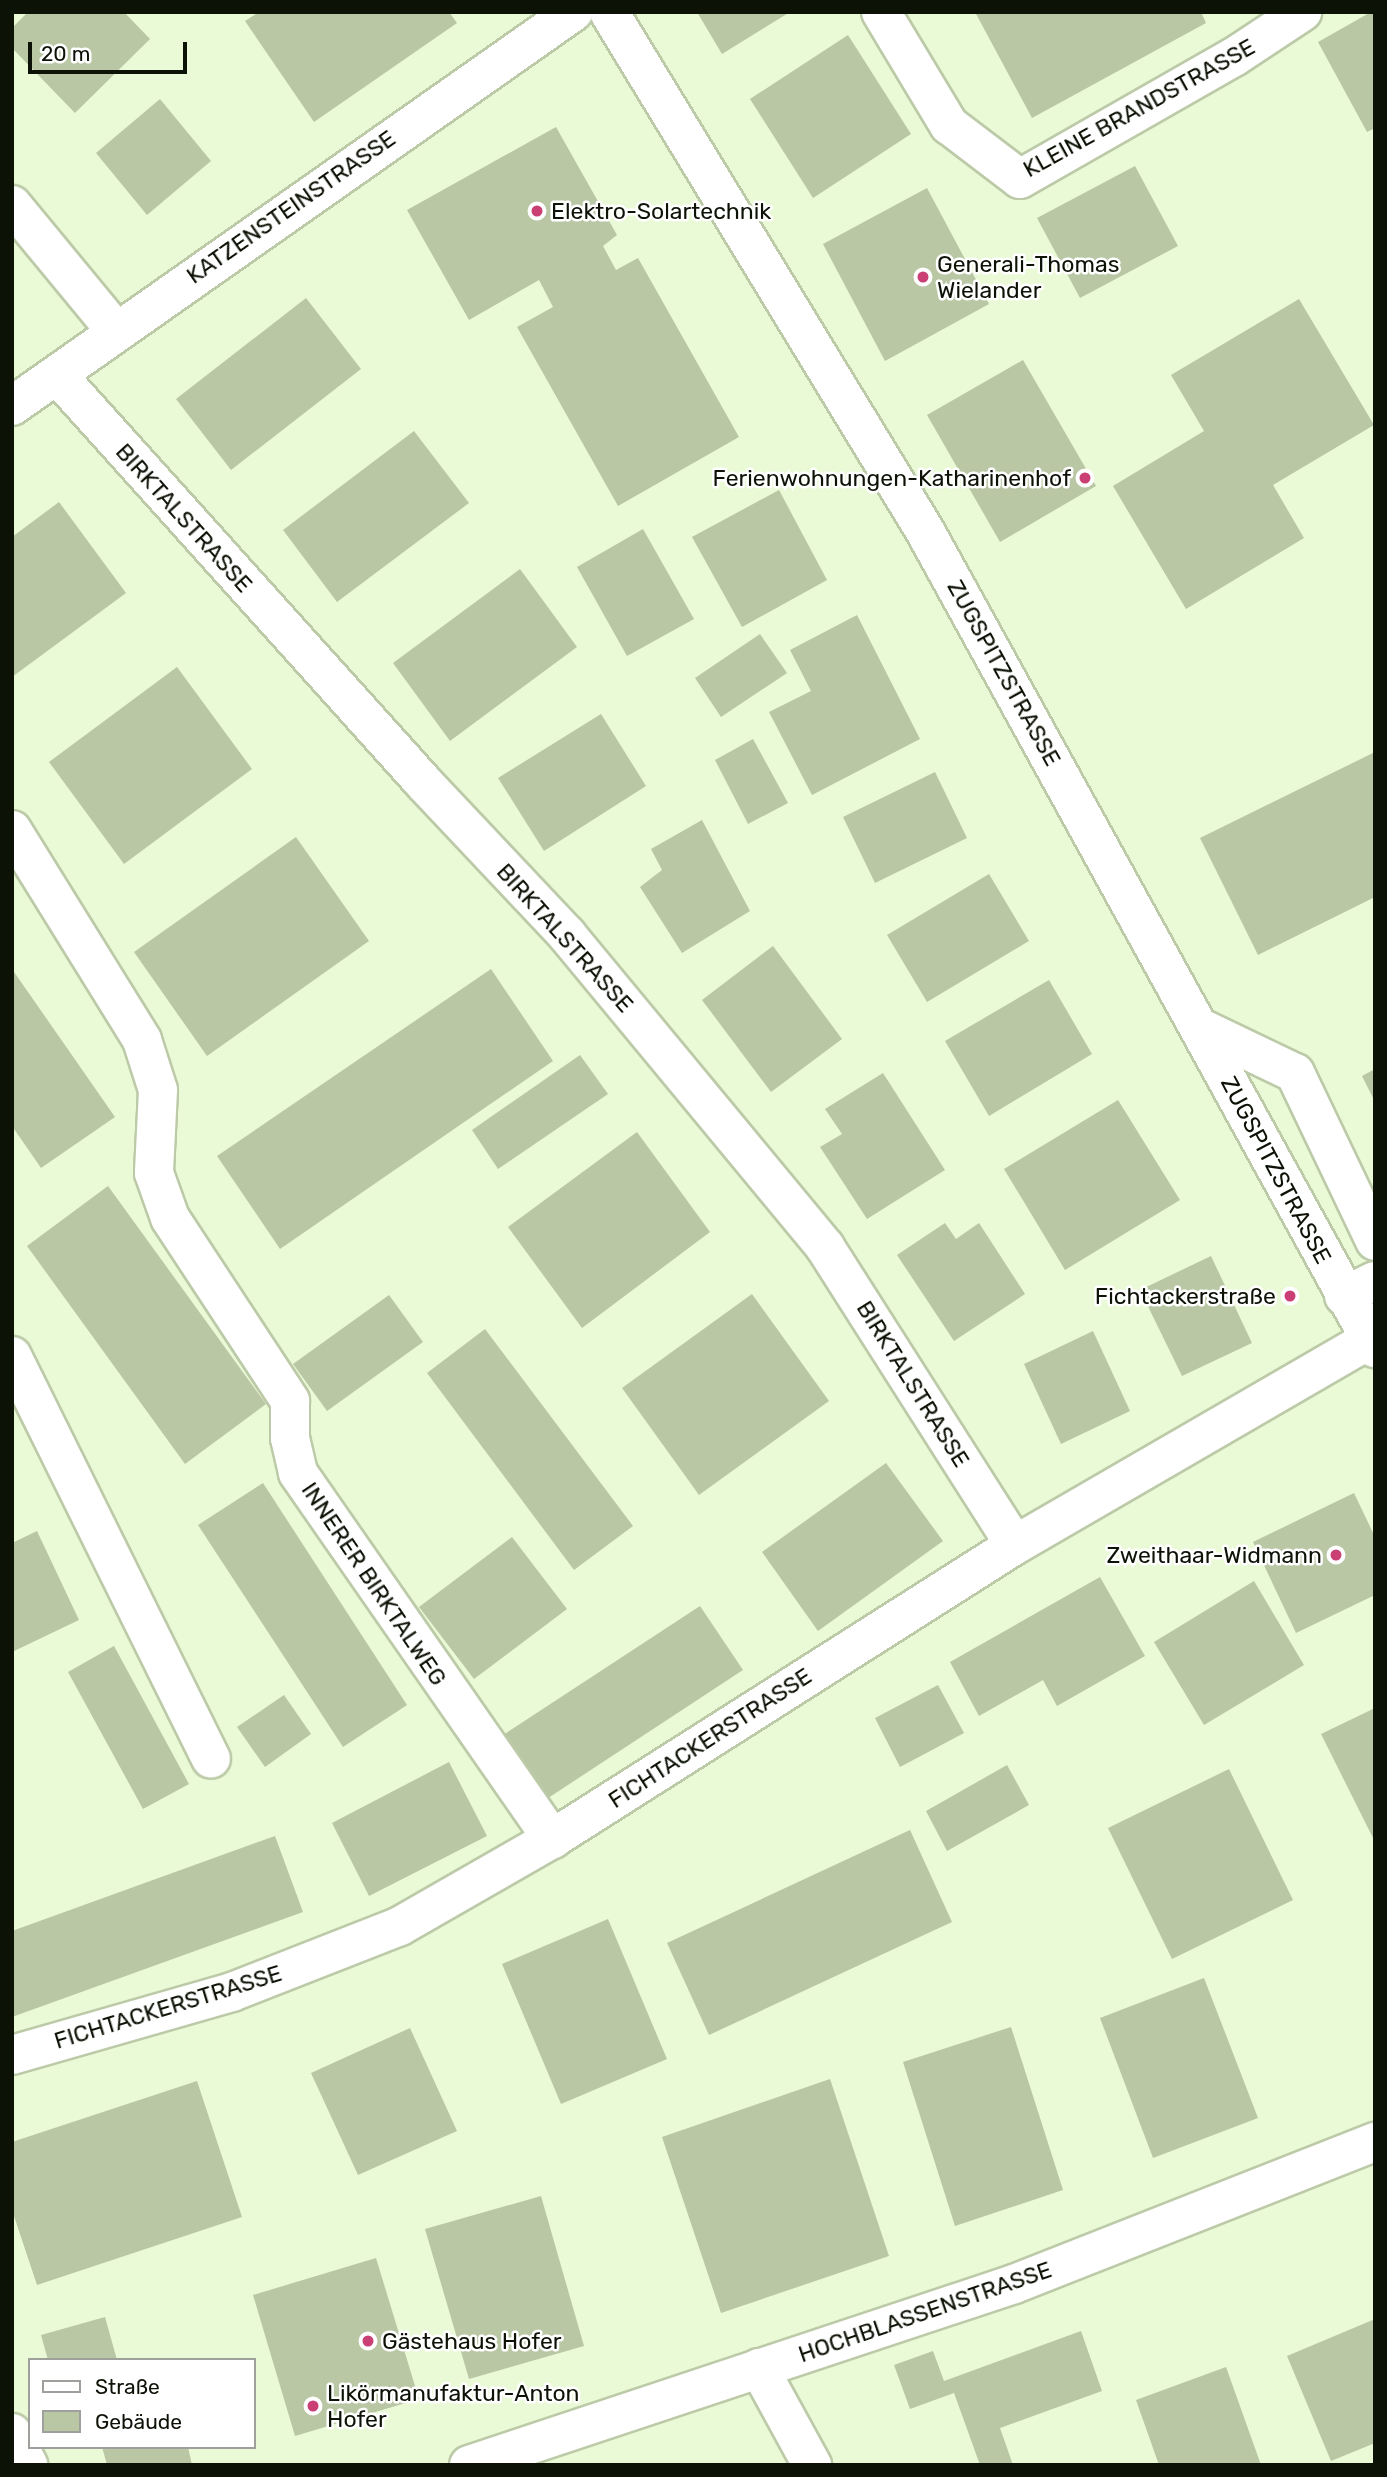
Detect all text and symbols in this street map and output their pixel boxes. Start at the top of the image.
scale bar [32,28,191,72]
street label: KLEINE BRANDSTRASSE [1018,33,1260,183]
text: 20 m [41,41,90,66]
street label: KATZENSTEINSTRASSE [181,124,401,290]
place label: Elektro-Solartechnik [551,197,771,225]
marker: Elektro-Solartechnik [529,203,545,219]
place label: Generali-Thomas Wielander [937,250,1119,304]
marker: Generali-Thomas Wielander [915,269,931,285]
street label: BIRKTALSTRASSE [110,438,258,598]
place label: Ferienwohnungen-Katharinenhof [712,464,1071,492]
marker: Ferienwohnungen-Katharinenhof [1077,470,1093,486]
street label: ZUGSPITZSTRASSE [941,575,1067,771]
street label: BIRKTALSTRASSE [491,858,639,1018]
street label: ZUGSPITZSTRASSE [1215,1072,1337,1268]
place label: Fichtackerstraße [1095,1282,1276,1310]
marker: Fichtackerstraße [1282,1288,1298,1304]
street label: BIRKTALSTRASSE [851,1296,975,1472]
street label: INNERER BIRKTALWEG [296,1477,452,1691]
place label: Zweithaar-Widmann [1106,1541,1322,1569]
marker: Zweithaar-Widmann [1328,1547,1344,1563]
street label: FICHTACKERSTRASSE [603,1662,817,1814]
street label: FICHTACKERSTRASSE [51,1959,285,2055]
street label: HOCHBLASSENSTRASSE [795,2256,1055,2368]
place label: Gästehaus Hofer [382,2327,562,2355]
marker: Gästehaus Hofer [360,2333,376,2349]
legend [28,2358,256,2449]
text: Straße [95,2374,160,2399]
place label: Likörmanufaktur-Anton Hofer [327,2379,580,2433]
marker: Likörmanufaktur-Anton Hofer [305,2398,321,2414]
text: Gebäude [95,2409,182,2434]

